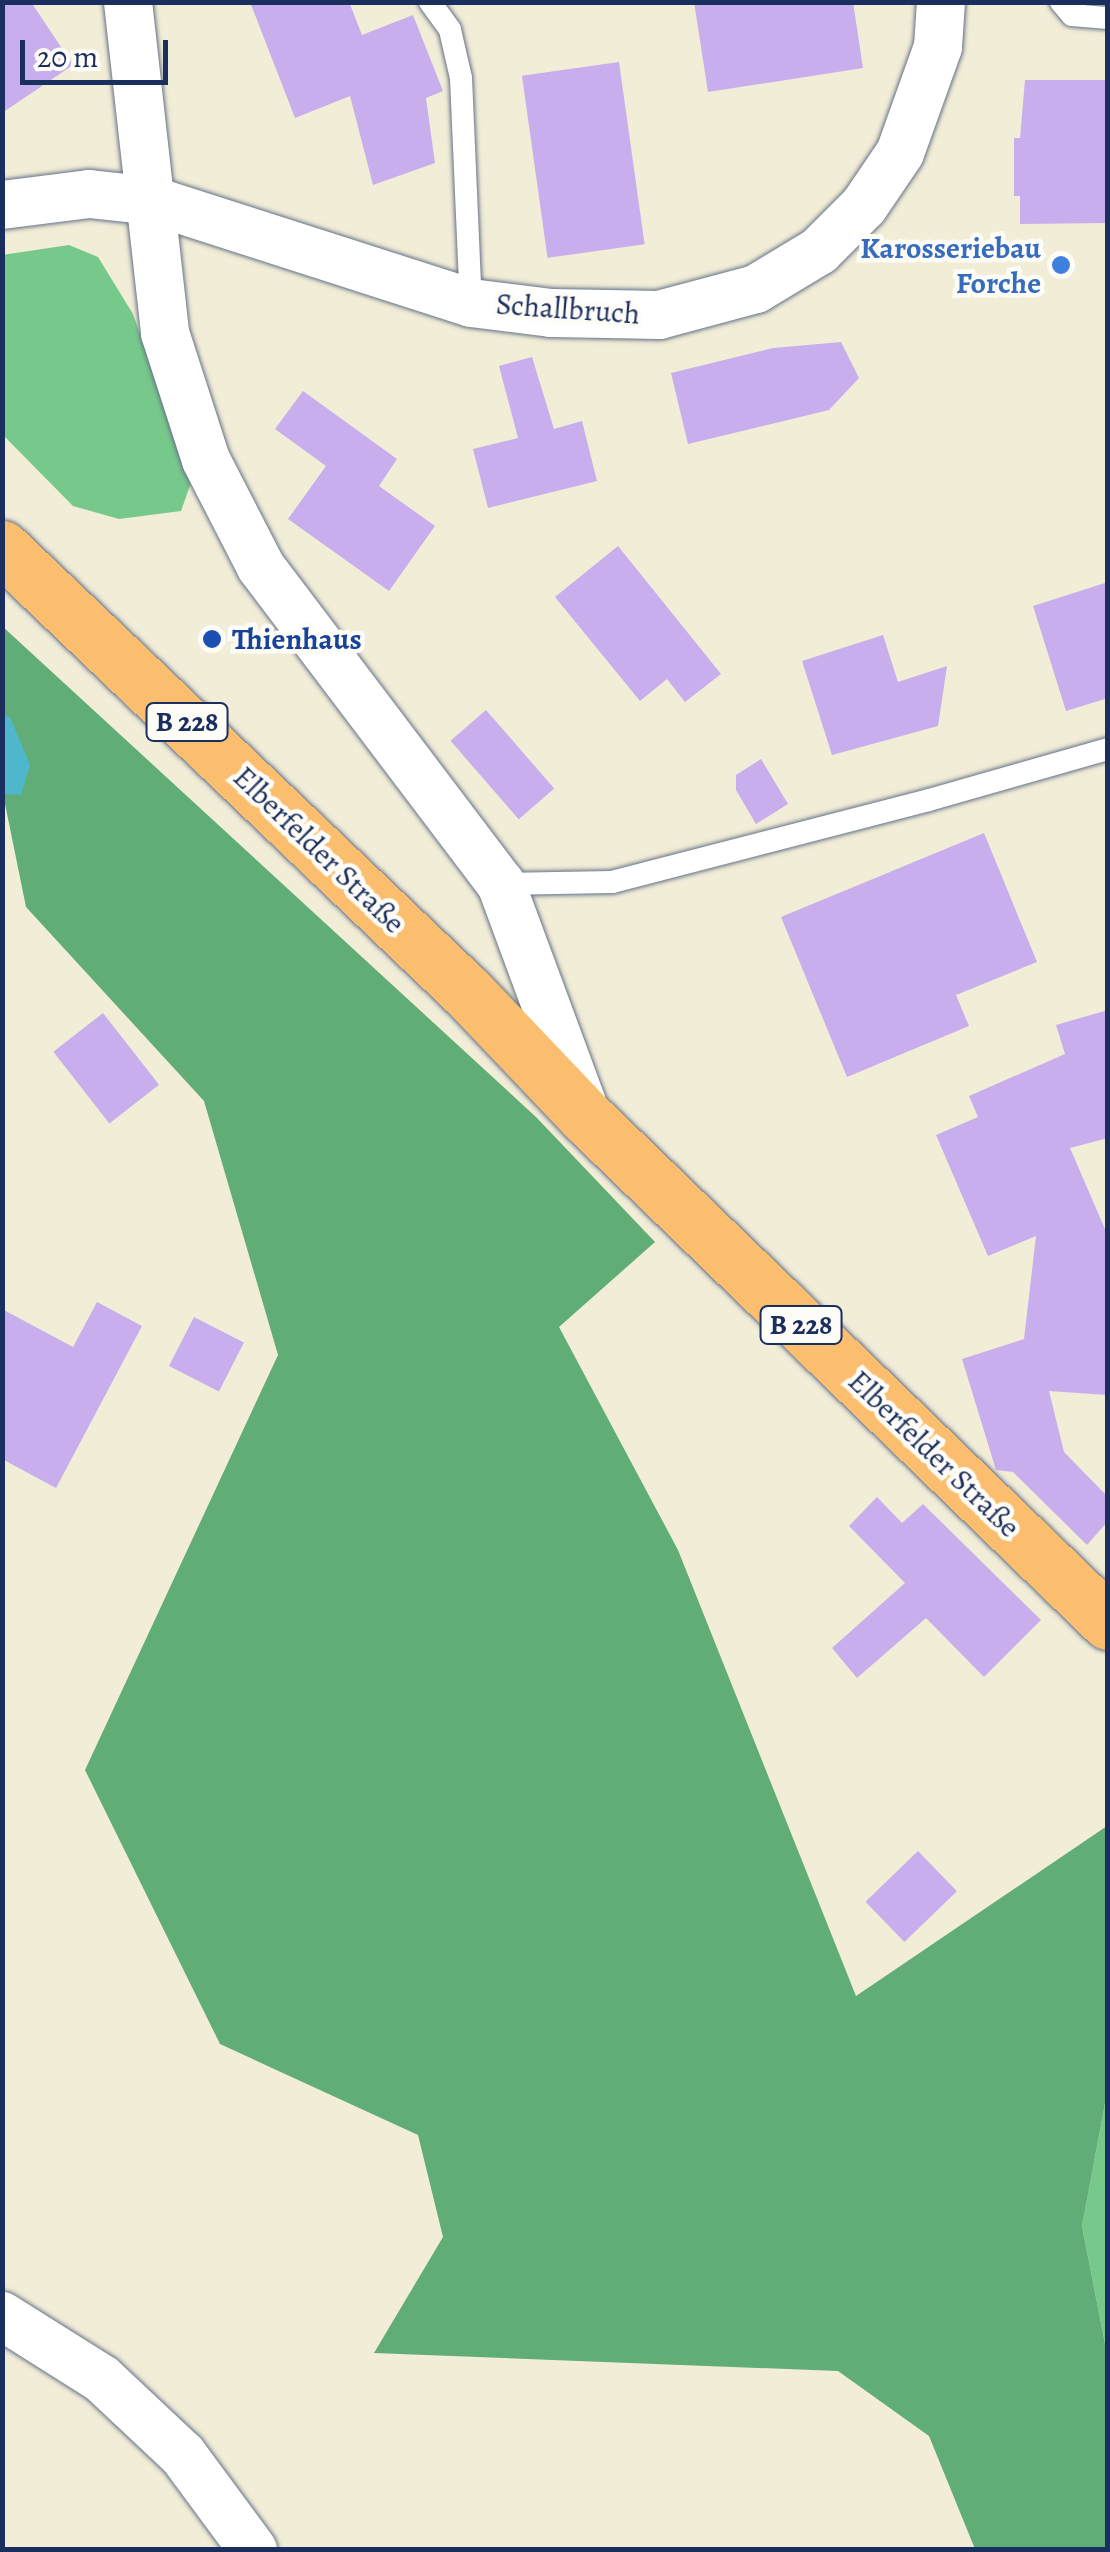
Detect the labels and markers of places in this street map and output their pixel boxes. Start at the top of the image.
place label: Karosseriebau Forche [860,230,1041,300]
marker: Karosseriebau Forche [1050,254,1072,276]
place label: Thienhaus [232,621,362,657]
marker: Thienhaus [201,628,223,650]

